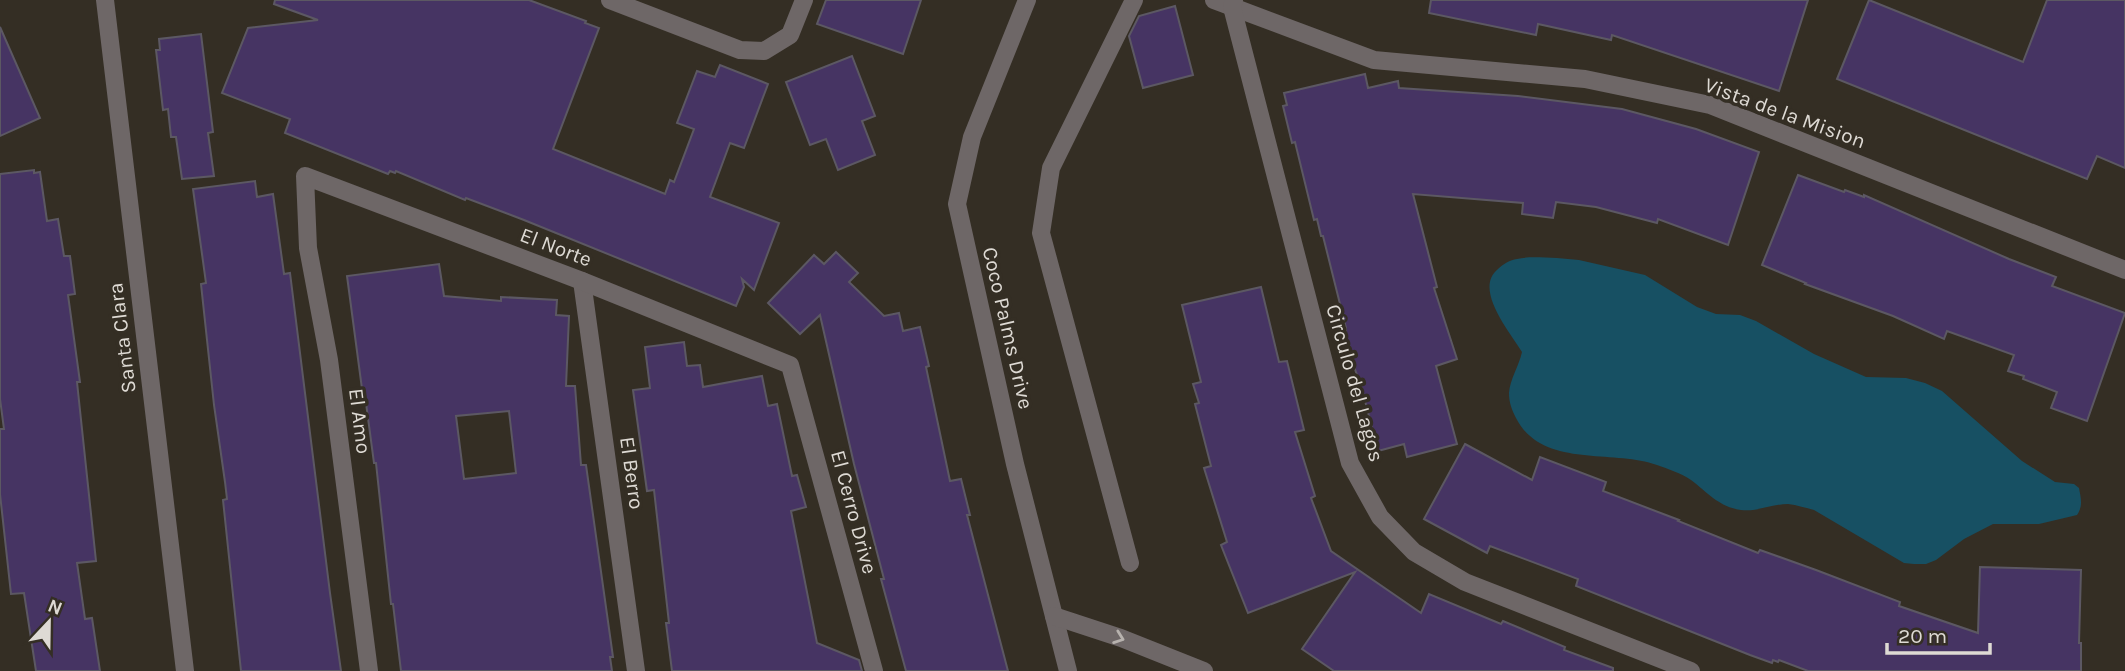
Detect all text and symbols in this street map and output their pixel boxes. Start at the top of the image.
street label: Vista de la Mision [1701,73,1869,153]
street label: El Norte [517,222,595,272]
street label: Coco Palms Drive [978,245,1038,411]
street label: Santa Clara [103,282,141,394]
street label: Circulo del Lagos [1321,302,1389,464]
street label: El Amo [344,387,376,455]
street label: El Berro [615,435,649,511]
street label: El Cerro Drive [826,448,882,576]
north arrow [14,587,84,657]
text: N [45,594,65,620]
scale bar [1887,612,1990,656]
text: 20 m [1898,624,1947,648]
one-way arrow [1112,630,1124,644]

